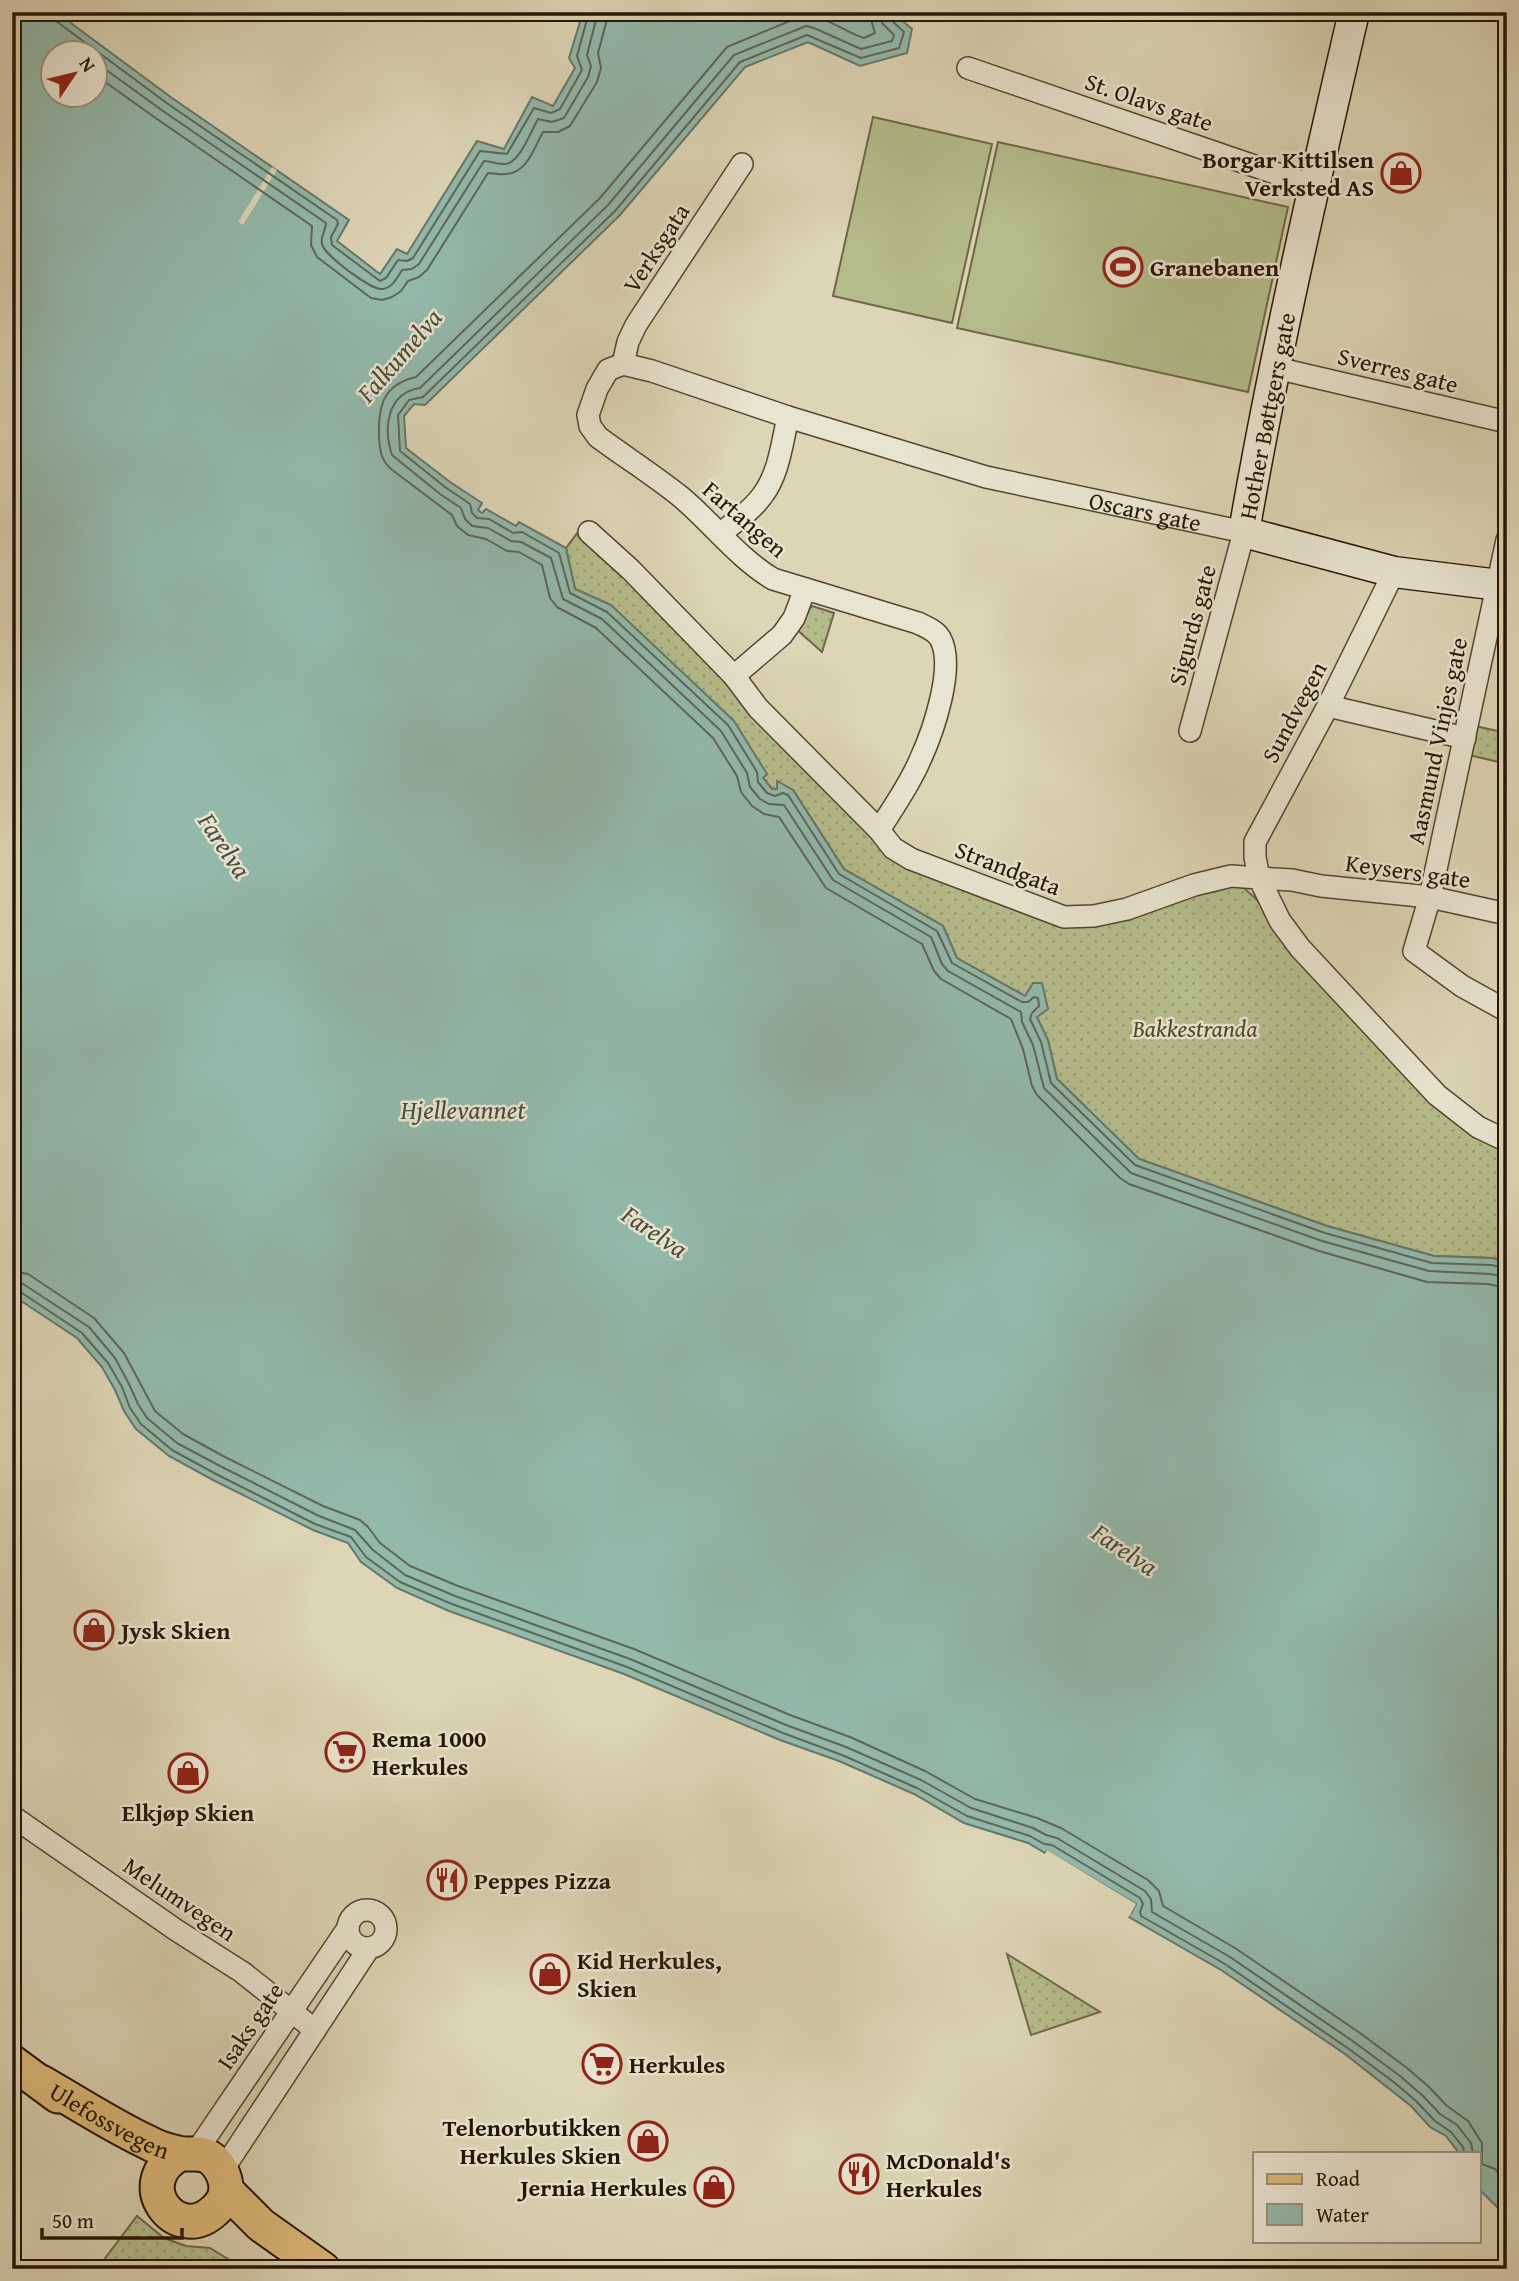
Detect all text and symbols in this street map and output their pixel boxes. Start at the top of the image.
north arrow [38,38,108,108]
text: N [73,51,103,78]
street label: St. Olavs gate [1080,64,1218,140]
place label: Borgar Kittilsen Verksted AS [1202,142,1374,205]
shop icon: Borgar Kittilsen Verksted AS [1380,152,1422,194]
street label: Verksgata [614,196,698,300]
sports icon: Granebanen [1102,246,1144,288]
place label: Granebanen [1150,250,1279,285]
water label: Falkumelva [346,299,451,411]
street label: Hother Bøttgers gate [1230,309,1304,523]
street label: Sverres gate [1334,338,1462,402]
street label: Fartangen [695,472,795,566]
street label: Oscars gate [1086,482,1205,540]
street label: Sigurds gate [1159,561,1225,689]
street label: Aasmund Vinjes gate [1398,634,1476,848]
street label: Sundvegen [1253,655,1336,769]
water label: Farelva [188,803,261,886]
street label: Strandgata [950,832,1067,904]
street label: Keysers gate [1343,845,1473,897]
park label: Bakkestranda [1132,1011,1257,1046]
water label: Hjellevannet [400,1090,526,1129]
water label: Farelva [613,1194,696,1267]
water label: Farelva [1083,1512,1166,1585]
shop icon: Jysk Skien [73,1609,115,1651]
place label: Jysk Skien [117,1613,230,1648]
place label: Rema 1000 Herkules [372,1721,487,1784]
supermarket icon: Rema 1000 Herkules [324,1731,366,1773]
shop icon: Elkjøp Skien [167,1752,209,1794]
place label: Elkjøp Skien [122,1795,254,1830]
street label: Melumvegen [116,1848,244,1950]
restaurant icon: Peppes Pizza [426,1859,468,1901]
place label: Peppes Pizza [474,1863,612,1898]
place label: Kid Herkules, Skien [577,1943,722,2006]
shop icon: Kid Herkules, Skien [529,1953,571,1995]
street label: Isaks gate [208,1975,292,2077]
supermarket icon: Herkules [581,2043,623,2085]
place label: Herkules [629,2047,725,2082]
street label: Ulefossvegen [43,2073,175,2168]
place label: Telenorbutikken Herkules Skien [443,2110,621,2173]
shop icon: Telenorbutikken Herkules Skien [627,2120,669,2162]
place label: McDonald's Herkules [886,2143,1011,2206]
legend [1253,2152,1480,2242]
restaurant icon: McDonald's Herkules [838,2153,880,2195]
text: Road [1316,2163,1361,2194]
shop icon: Jernia Herkules [693,2166,735,2208]
place label: Jernia Herkules [516,2170,687,2205]
scale bar [42,2197,182,2241]
text: Water [1316,2199,1369,2230]
text: 50 m [52,2205,94,2236]

